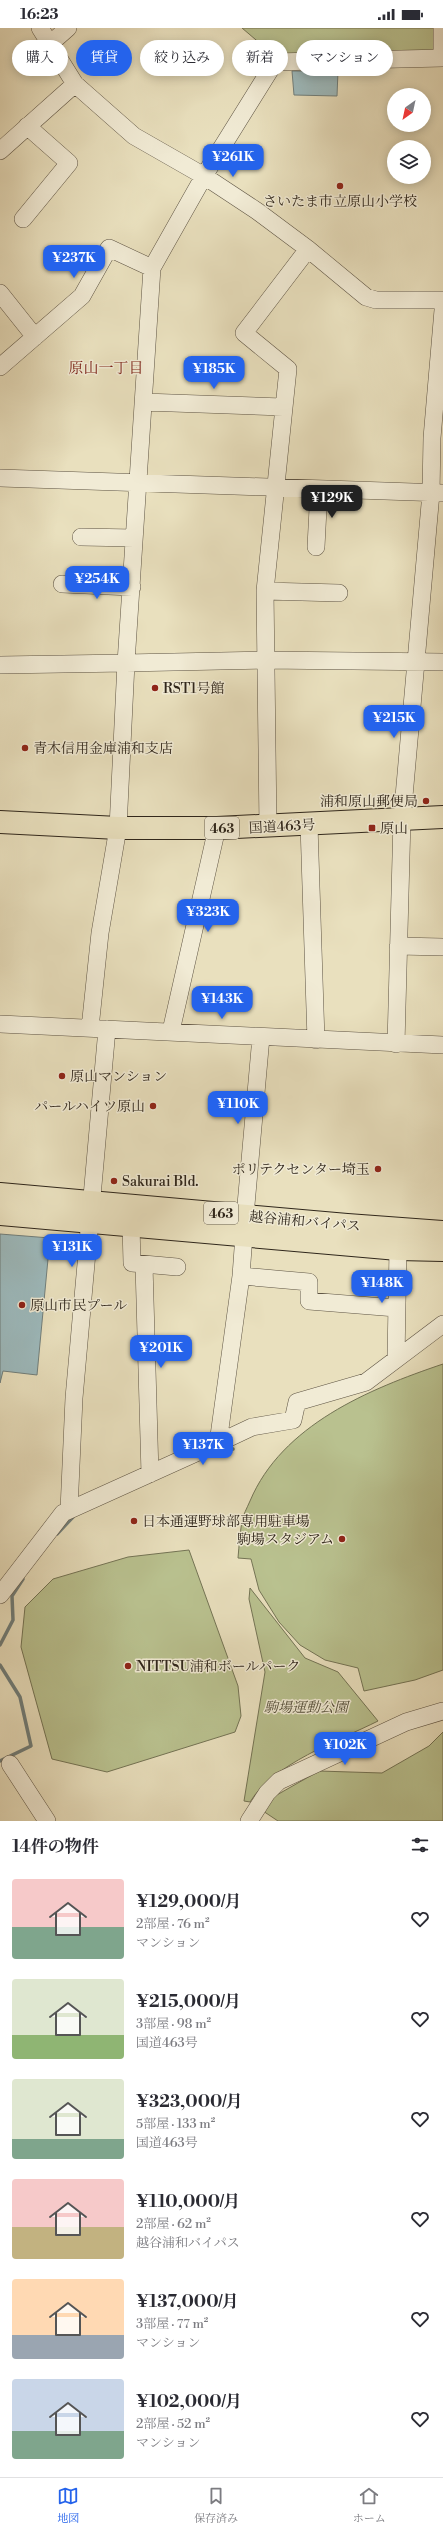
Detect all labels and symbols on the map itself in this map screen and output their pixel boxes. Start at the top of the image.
north arrow [387,88,431,132]
pin: ¥261K [205,144,261,178]
marker: さいたま市立原山小学校 [335,181,345,191]
place label: さいたま市立原山小学校 [263,193,417,211]
pin: ¥237K [46,245,102,279]
pin: ¥185K [186,356,242,390]
district label: 原山一丁目 [68,359,144,378]
pin: ¥129K [304,485,360,519]
pin: ¥254K [69,566,125,600]
place label: RST1号館 [163,680,224,698]
marker: RST1号館 [150,683,160,693]
pin: ¥215K [366,705,422,739]
place label: 青木信用金庫浦和支店 [33,740,173,758]
marker: 青木信用金庫浦和支店 [20,743,30,753]
place label: 浦和原山郵便局 [320,793,418,811]
marker: 浦和原山郵便局 [421,796,431,806]
street label: 国道463号 [248,816,316,838]
road number: 463 [205,817,239,839]
place label: 原山 [380,820,408,838]
marker: 原山 [367,823,377,833]
pin: ¥323K [180,899,236,933]
pin: ¥143K [194,986,250,1020]
place label: 原山マンション [70,1068,167,1086]
marker: 原山マンション [57,1071,67,1081]
pin: ¥110K [210,1091,266,1125]
place label: パールハイツ原山 [34,1098,145,1116]
marker: パールハイツ原山 [148,1101,158,1111]
place label: ポリテクセンター埼玉 [231,1161,370,1179]
marker: ポリテクセンター埼玉 [373,1164,383,1174]
place label: Sakurai Bld. [122,1173,199,1191]
marker: Sakurai Bld. [109,1176,119,1186]
road number: 463 [204,1202,238,1224]
street label: 越谷浦和バイパス [248,1208,361,1236]
pin: ¥131K [44,1234,100,1268]
pin: ¥148K [354,1270,410,1304]
place label: 原山市民プール [30,1297,127,1315]
marker: 原山市民プール [17,1300,27,1310]
pin: ¥201K [133,1335,189,1369]
pin: ¥137K [175,1432,231,1466]
place label: 日本通運野球部専用駐車場 [142,1513,310,1531]
marker: 日本通運野球部専用駐車場 [129,1516,139,1526]
place label: 駒場スタジアム [237,1531,334,1549]
marker: 駒場スタジアム [337,1534,347,1544]
place label: NITTSU浦和ボールパーク [136,1658,301,1676]
marker: NITTSU浦和ボールパーク [123,1661,133,1671]
park label: 駒場運動公園 [264,1699,350,1717]
pin: ¥102K [317,1732,373,1766]

